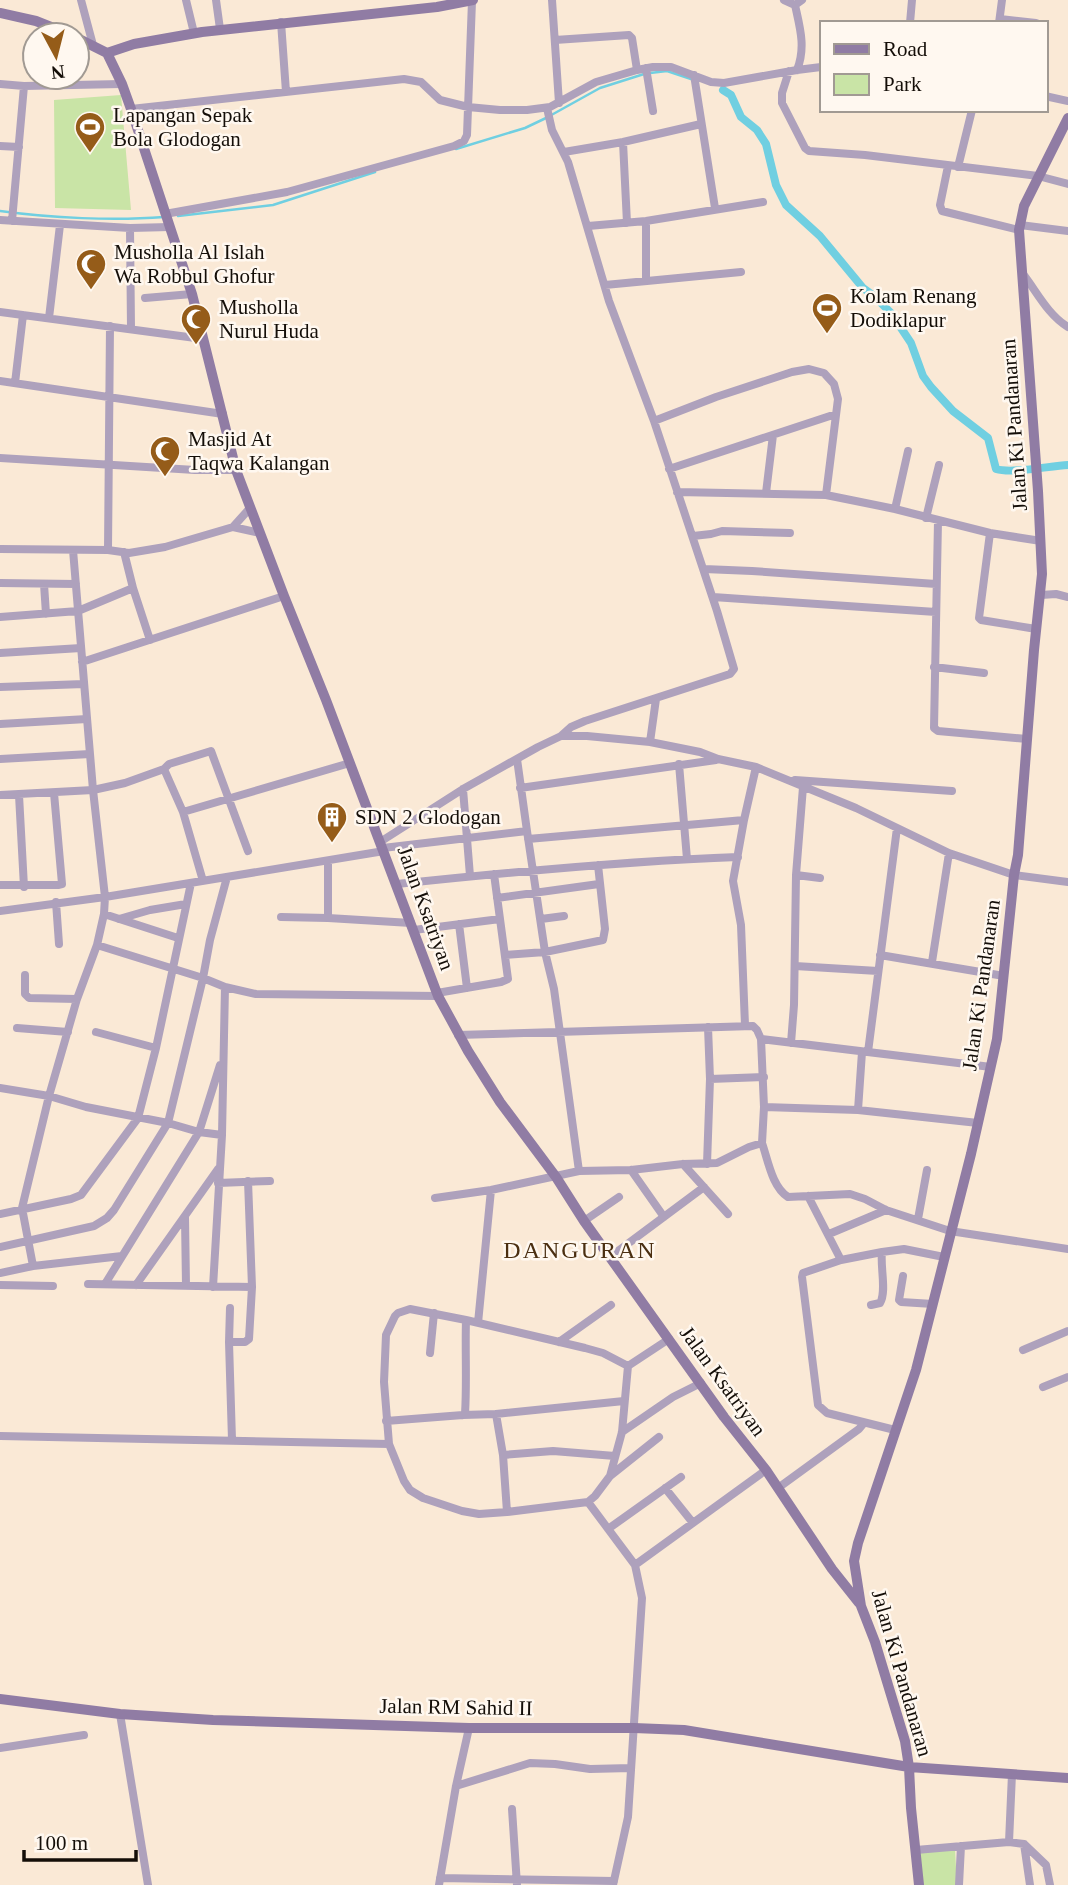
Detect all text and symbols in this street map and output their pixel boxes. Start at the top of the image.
north arrow [21,21,91,91]
legend [820,21,1047,112]
text: Road [883,37,928,61]
text: N [50,61,66,84]
text: Park [883,72,922,96]
place label: Lapangan Sepak Bola Glodogan [113,103,253,151]
sports icon: Lapangan Sepak Bola Glodogan [73,110,107,154]
place label: Musholla Al Islah Wa Robbul Ghofur [114,240,274,288]
mosque icon: Musholla Al Islah Wa Robbul Ghofur [74,247,108,291]
place label: Kolam Renang Dodiklapur [850,284,977,332]
sports icon: Kolam Renang Dodiklapur [810,291,844,335]
place label: Musholla Nurul Huda [219,295,319,343]
mosque icon: Musholla Nurul Huda [179,302,213,346]
street label: Jalan Ki Pandanaran [996,338,1032,512]
place label: Masjid At Taqwa Kalangan [188,427,330,475]
mosque icon: Masjid At Taqwa Kalangan [148,434,182,478]
building icon: SDN 2 Glodogan [315,800,349,844]
place label: SDN 2 Glodogan [355,805,501,829]
street label: Jalan Ksatriyan [392,843,460,974]
street label: Jalan Ki Pandanaran [957,897,1005,1072]
district label: DANGURAN [503,1237,657,1263]
street label: Jalan Ksatriyan [675,1321,771,1441]
street label: Jalan Ki Pandanaran [867,1587,937,1760]
street label: Jalan RM Sahid II [379,1694,533,1720]
scale bar [24,1818,136,1862]
text: 100 m [35,1831,88,1855]

